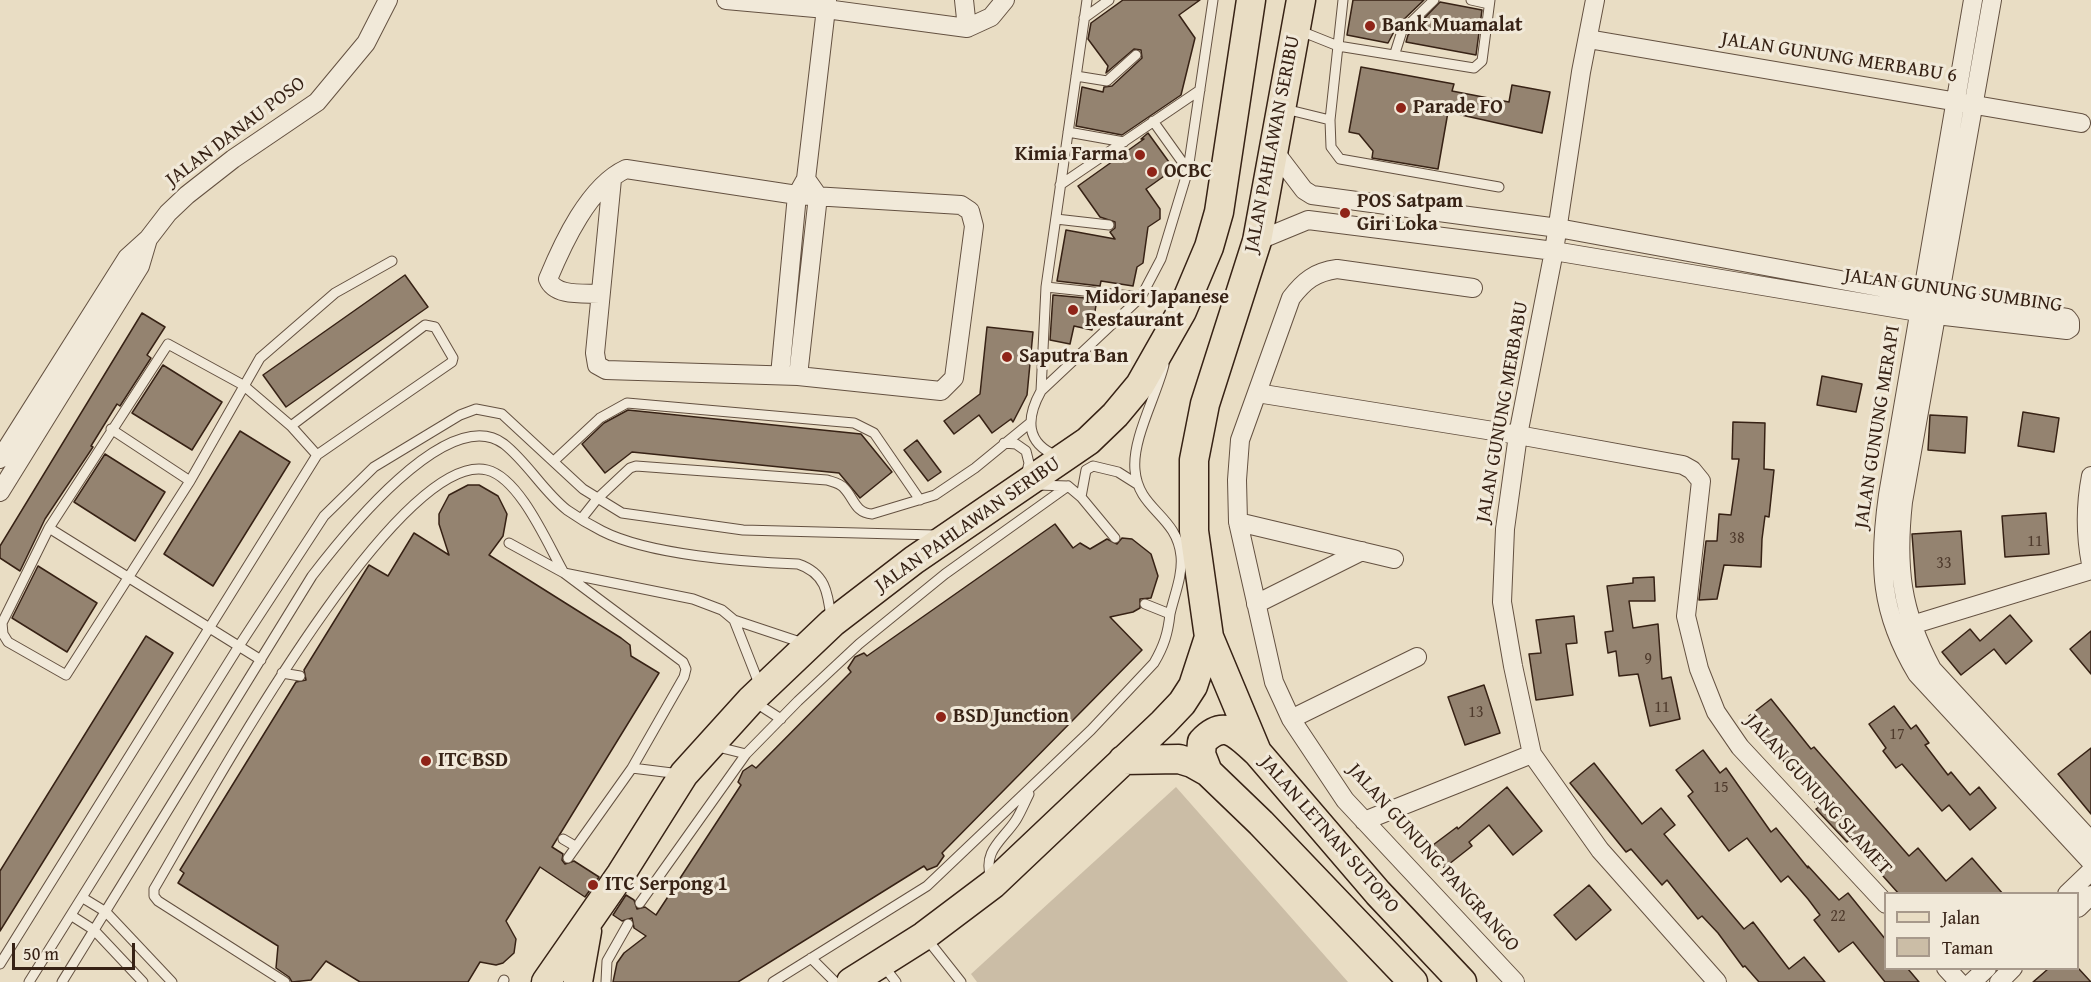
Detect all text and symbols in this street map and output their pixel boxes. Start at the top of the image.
place label: Bank Muamalat [1382,14,1523,38]
marker: Bank Muamalat [1363,19,1377,33]
street label: JALAN GUNUNG MERBABU 6 [1719,28,1959,88]
street label: JALAN PAHLAWAN SERIBU [1240,33,1306,255]
street label: JALAN DANAU POSO [162,72,310,192]
place label: Parade FO [1413,96,1503,120]
marker: Parade FO [1394,101,1408,115]
place label: Kimia Farma [1015,143,1128,167]
marker: Kimia Farma [1133,148,1147,162]
place label: OCBC [1164,160,1212,184]
marker: OCBC [1145,165,1159,179]
place label: POS Satpam Giri Loka [1357,190,1463,237]
marker: POS Satpam Giri Loka [1338,206,1352,220]
street label: JALAN GUNUNG SUMBING [1842,264,2064,318]
place label: Midori Japanese Restaurant [1085,286,1229,333]
street label: JALAN GUNUNG MERBABU [1472,299,1534,525]
marker: Midori Japanese Restaurant [1066,303,1080,317]
street label: JALAN GUNUNG MERAPI [1850,324,1906,530]
place label: Saputra Ban [1019,345,1128,369]
marker: Saputra Ban [1000,350,1014,364]
street label: JALAN PAHLAWAN SERIBU [871,452,1065,598]
house number: 38 [1729,529,1745,549]
house number: 11 [2027,532,2043,552]
house number: 33 [1936,554,1952,574]
house number: 9 [1644,650,1652,670]
house number: 11 [1654,698,1670,718]
house number: 13 [1468,703,1484,723]
place label: BSD Junction [953,705,1069,729]
marker: BSD Junction [934,710,948,724]
street label: JALAN GUNUNG SLAMET [1740,710,1896,880]
house number: 17 [1889,725,1905,745]
place label: ITC BSD [438,749,508,773]
street label: JALAN LETNAN SUTOPO [1254,751,1404,919]
marker: ITC BSD [419,754,433,768]
street label: JALAN GUNUNG PANGRANGO [1342,759,1524,957]
house number: 15 [1713,778,1729,798]
place label: ITC Serpong 1 [605,873,728,897]
marker: ITC Serpong 1 [586,878,600,892]
legend [1884,892,2079,970]
text: Jalan [1942,904,1980,931]
house number: 22 [1830,907,1846,927]
scale bar [15,931,138,969]
text: Taman [1942,934,1993,961]
text: 50 m [23,940,59,967]

